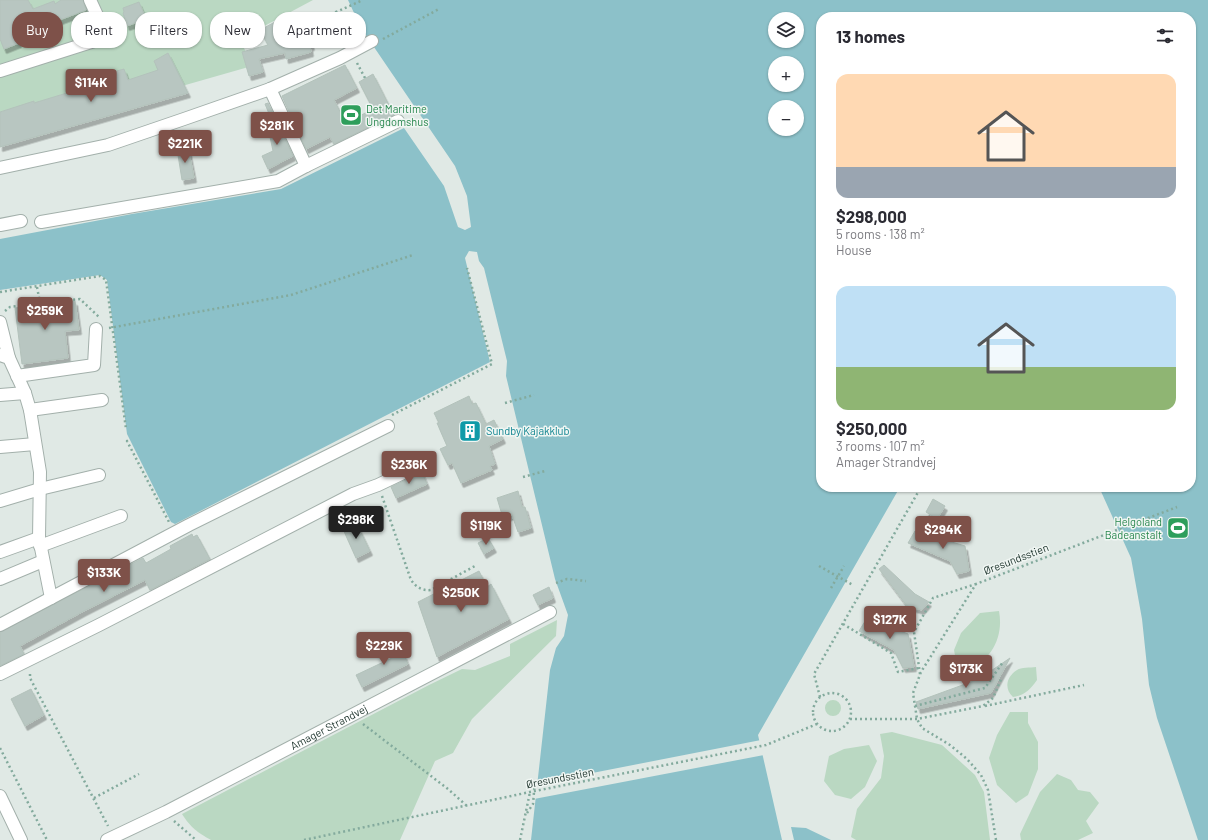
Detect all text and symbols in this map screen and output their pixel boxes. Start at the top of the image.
chip: Buy [12,12,63,48]
chip: Rent [71,12,127,48]
chip: Filters [135,12,202,48]
chip: New [210,12,265,48]
chip: Apartment [273,12,366,48]
map controls [768,12,804,136]
button: layers [768,12,804,48]
icon: filters [1154,25,1176,47]
text: 13 homes [836,26,905,46]
button: + [768,56,804,92]
pin: $114K [63,69,119,103]
text: $114K [75,74,107,90]
button: − [768,100,804,136]
icon: home [970,100,1042,172]
sports icon: Det Maritime Ungdomshus [338,102,364,128]
place label: Det Maritime Ungdomshus [366,102,428,128]
pin: $281K [249,112,305,146]
text: $281K [260,117,294,133]
pin: $221K [157,130,213,164]
text: $221K [168,135,202,151]
text: $298,000 [836,206,907,226]
text: 5 rooms · 138 m² [836,226,925,242]
text: House [836,242,872,258]
pin: $259K [17,297,73,331]
text: $259K [27,302,63,318]
icon: home [970,312,1042,384]
building icon: Sundby Kajakklub [457,418,483,444]
text: $250,000 [836,418,907,438]
place label: Sundby Kajakklub [486,424,569,437]
text: 3 rooms · 107 m² [836,438,925,454]
pin: $236K [381,451,437,485]
text: Amager Strandvej [836,454,936,470]
text: $236K [391,456,427,472]
pin: $298K [328,506,384,540]
text: $298K [338,511,374,527]
pin: $119K [458,512,514,546]
place label: Helgoland Badeanstalt [1105,515,1162,541]
sports icon: Helgoland Badeanstalt [1165,515,1191,541]
pin: $294K [915,516,971,550]
text: $119K [470,517,502,533]
text: $294K [924,521,962,537]
street label: Øresundsstien [981,540,1050,577]
pin: $133K [76,559,132,593]
text: $133K [87,564,121,580]
pin: $250K [433,579,489,613]
text: $250K [442,584,480,600]
pin: $127K [862,606,918,640]
text: $127K [873,611,907,627]
pin: $229K [356,632,412,666]
text: $229K [365,637,403,653]
pin: $173K [938,655,994,689]
text: $173K [949,660,983,676]
street label: Amager Strandvej [288,701,369,752]
street label: Øresundsstien [525,765,595,790]

